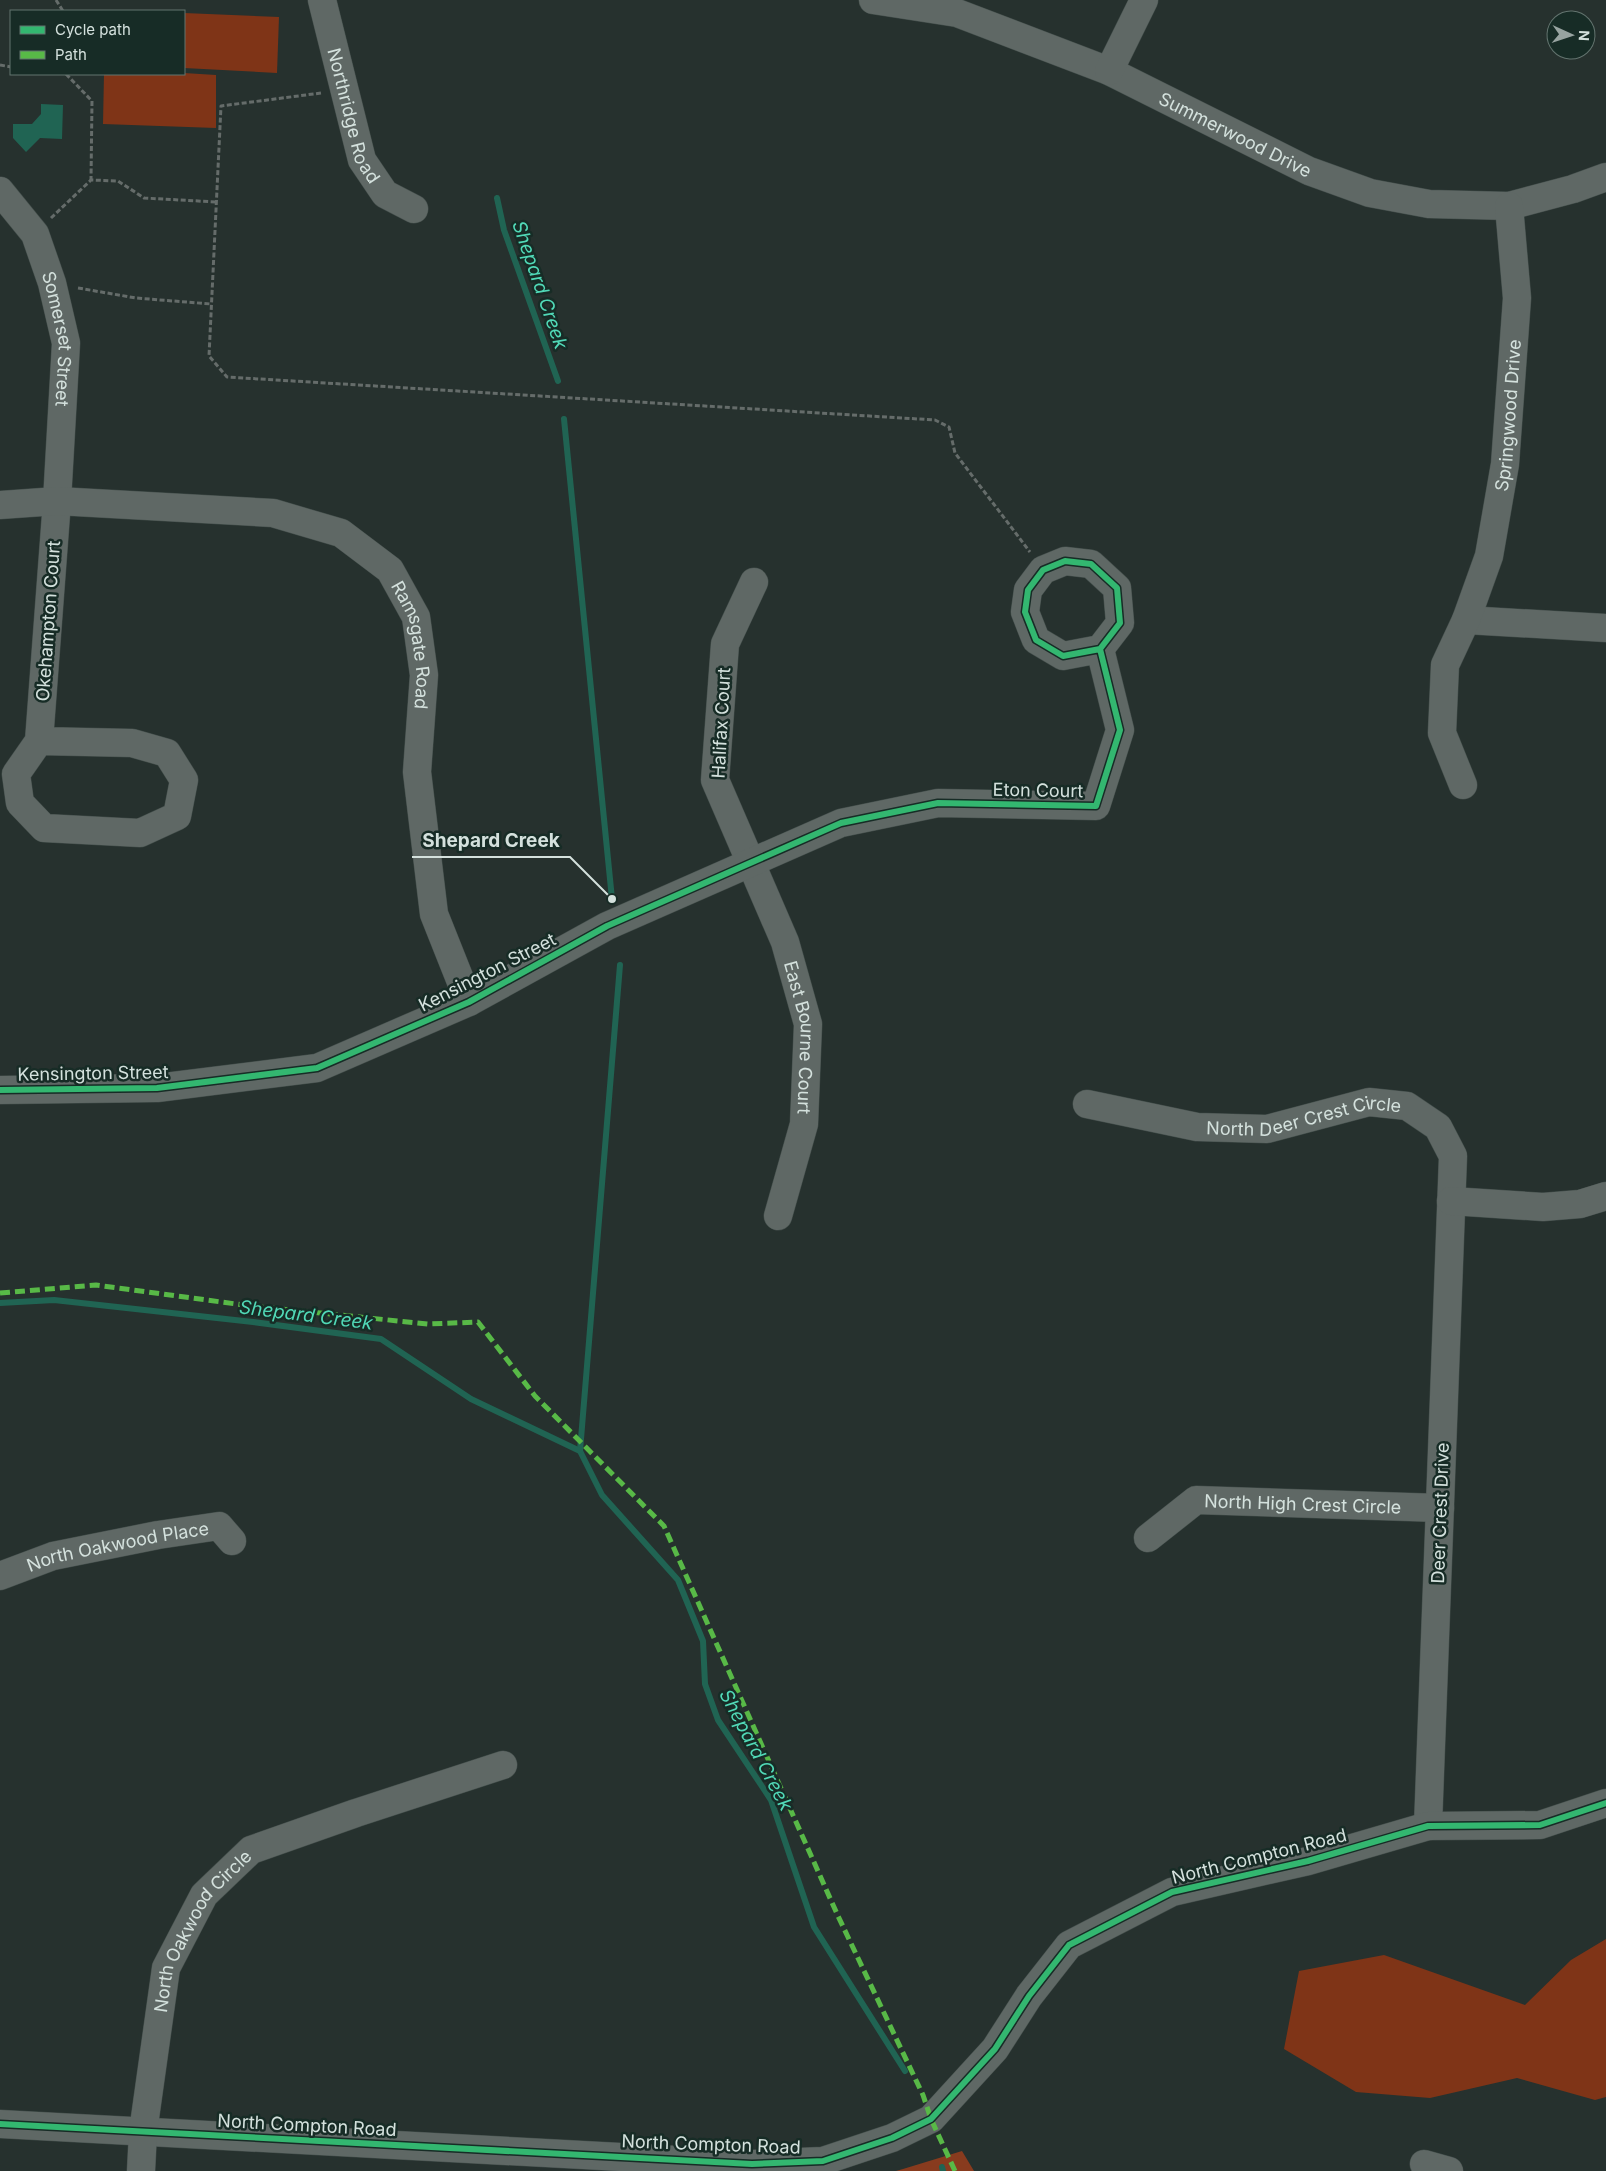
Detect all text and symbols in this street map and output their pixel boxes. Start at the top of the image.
legend [10,10,185,75]
north arrow [1546,10,1596,60]
text: Cycle path [55,20,131,39]
text: N [1576,30,1593,41]
text: Path [55,45,87,64]
street label: Northridge Road [324,46,385,187]
street label: Summerwood Drive [1156,87,1315,181]
water label: Shepard Creek [507,218,573,353]
street label: Somerset Street [38,268,77,407]
street label: Springwood Drive [1490,339,1524,493]
street label: Okehampton Court [32,540,64,702]
street label: Ramsgate Road [388,577,435,710]
street label: Halifax Court [708,667,734,779]
street label: Eton Court [993,779,1084,801]
callout: Shepard Creek [412,823,570,857]
text: Shepard Creek [422,829,560,852]
street label: Kensington Street [415,928,559,1016]
street label: East Bourne Court [780,958,819,1115]
street label: Kensington Street [17,1061,169,1085]
street label: North Deer Crest Circle [1206,1092,1402,1140]
water label: Shepard Creek [238,1295,375,1335]
street label: Deer Crest Drive [1427,1442,1453,1584]
street label: North High Crest Circle [1204,1490,1402,1517]
street label: North Oakwood Place [24,1517,210,1576]
water label: Shepard Creek [714,1685,798,1815]
street label: North Compton Road [1169,1824,1349,1888]
street label: North Oakwood Circle [149,1845,255,2014]
street label: North Compton Road [217,2110,397,2140]
street label: North Compton Road [621,2130,801,2158]

